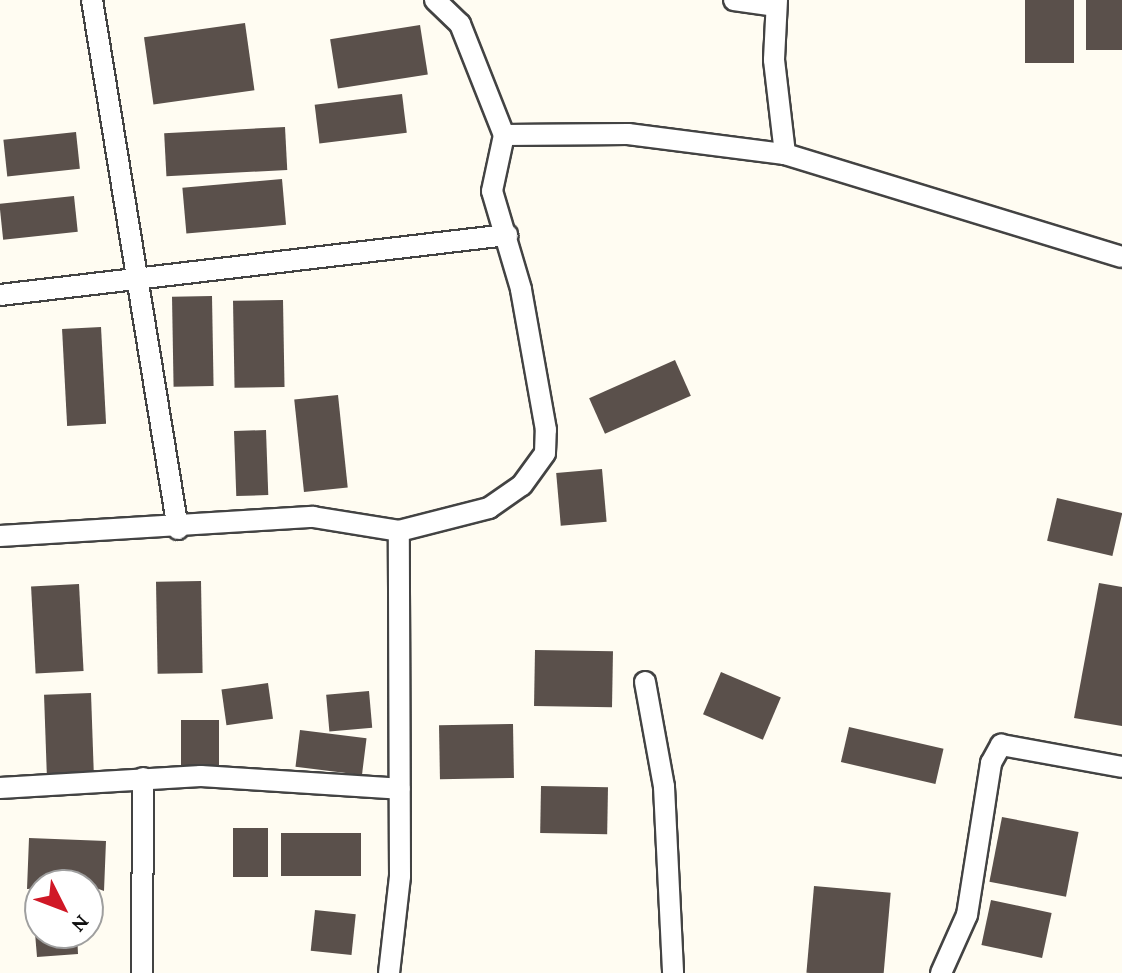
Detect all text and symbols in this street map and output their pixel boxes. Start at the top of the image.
north arrow [24,869,104,949]
text: N [66,910,95,938]

